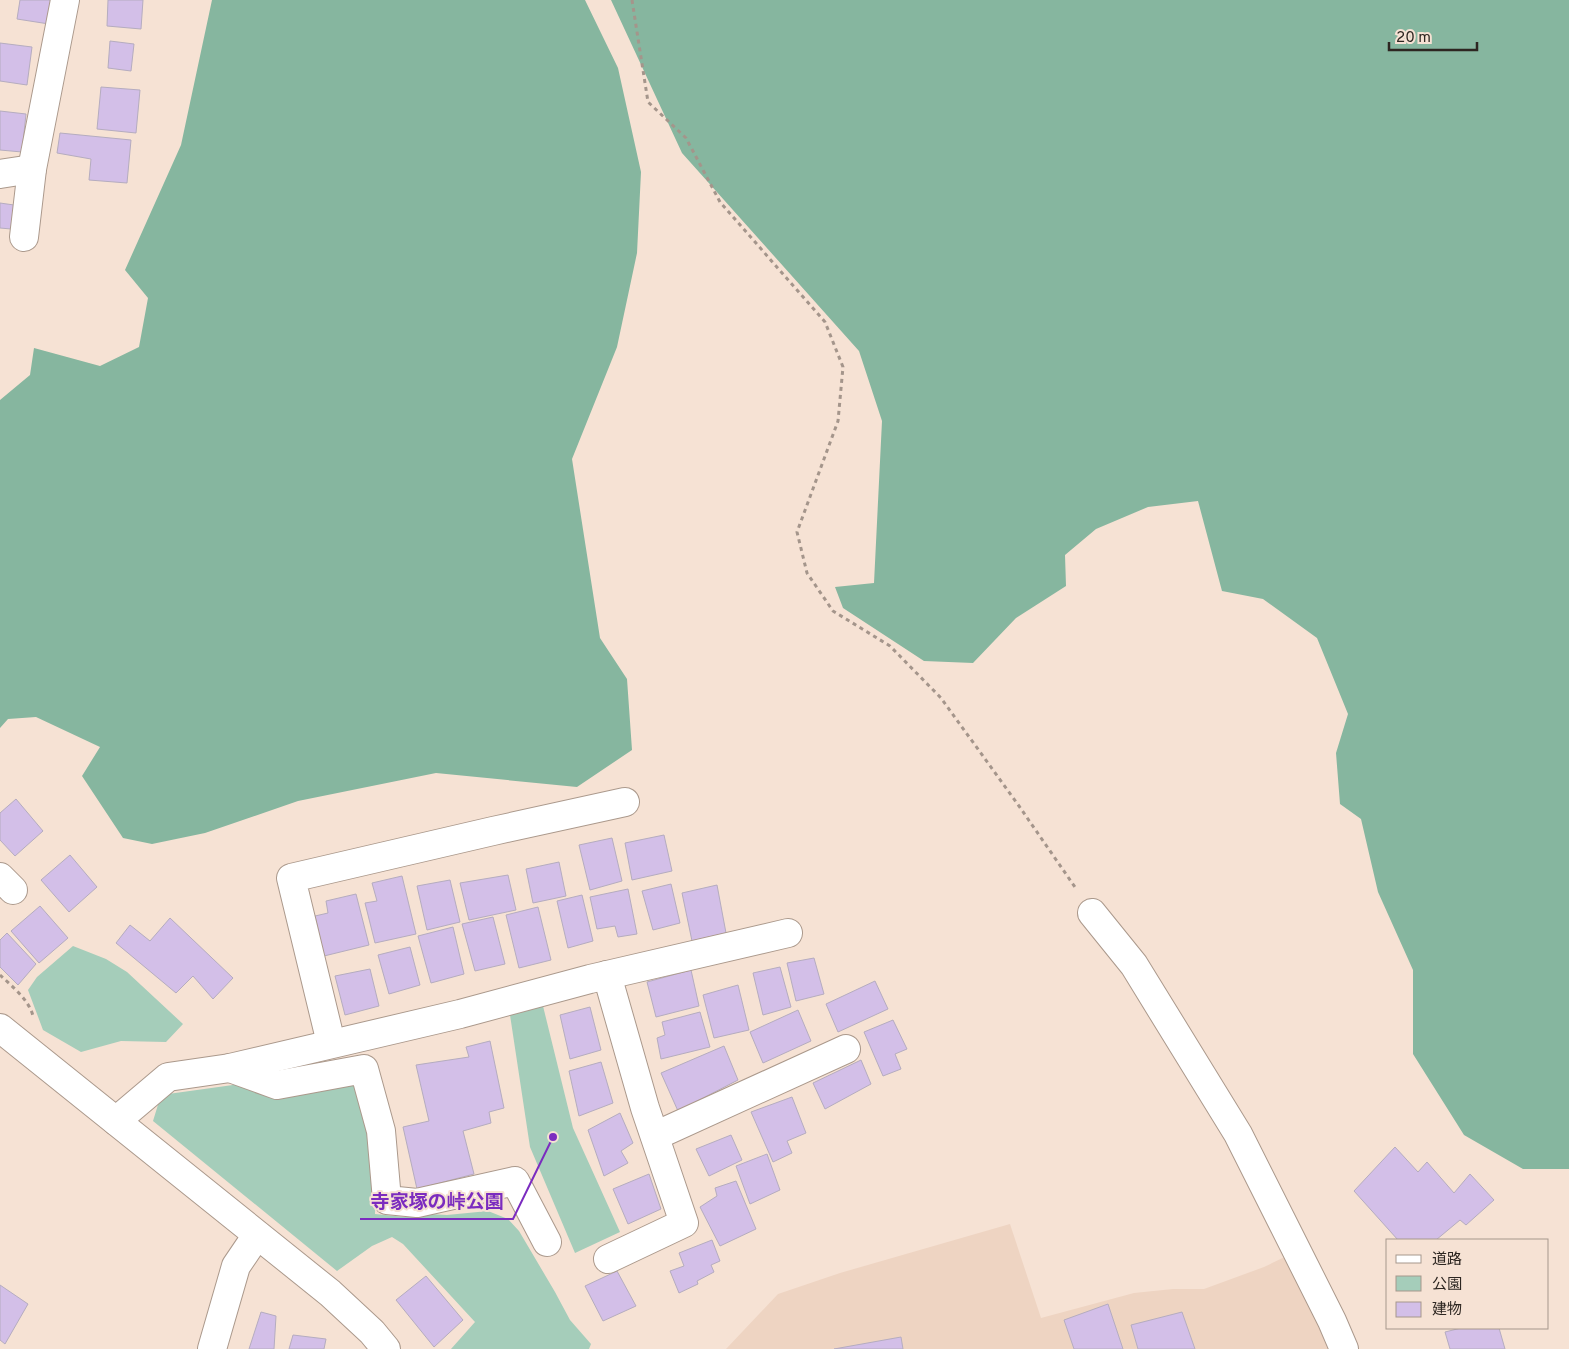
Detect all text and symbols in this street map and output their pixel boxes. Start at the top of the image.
scale bar [1389,20,1476,52]
text: 20 m [1396,29,1431,48]
callout: 寺家塚の峠公園 [360,1185,513,1219]
text: 寺家塚の峠公園 [370,1191,504,1215]
legend [1386,1239,1549,1329]
text: 道路 [1432,1251,1462,1270]
text: 公園 [1432,1276,1462,1295]
text: 建物 [1432,1301,1462,1320]

